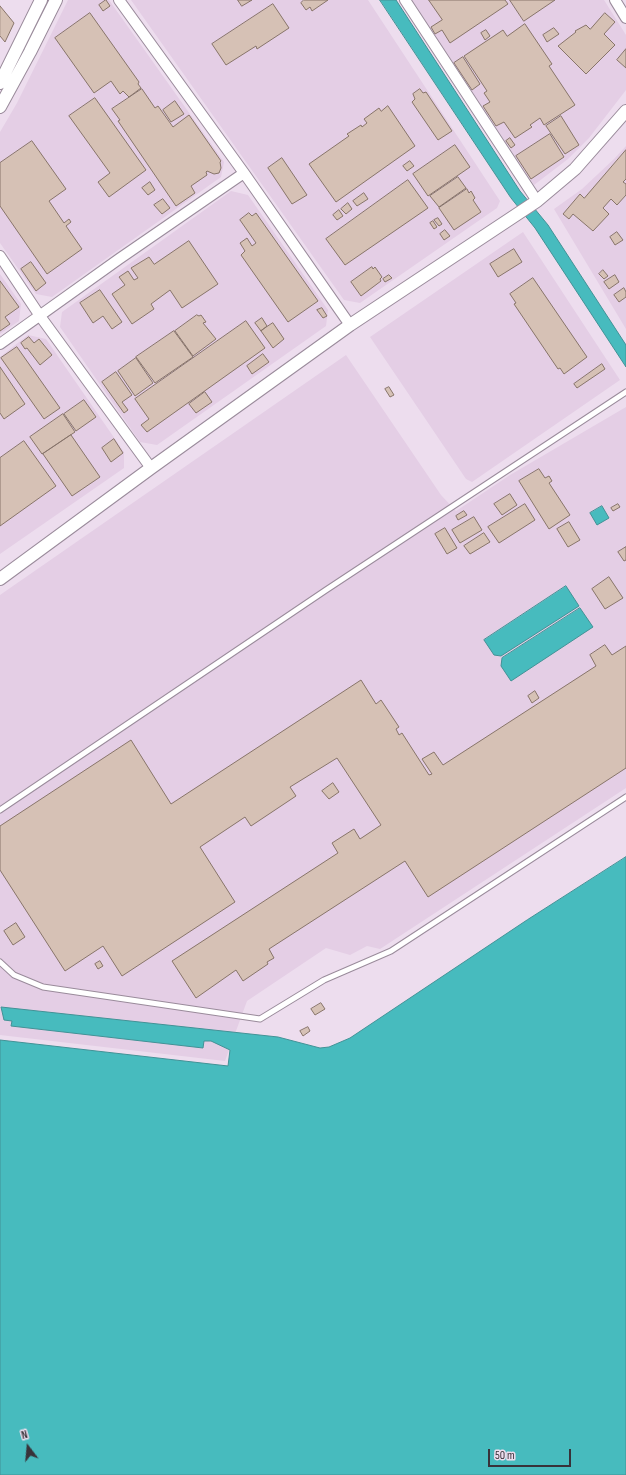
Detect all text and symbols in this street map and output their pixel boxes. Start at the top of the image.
north arrow [8,1427,48,1467]
text: N [20,1428,29,1442]
scale bar [490,1441,573,1467]
text: 50 m [495,1448,515,1463]

